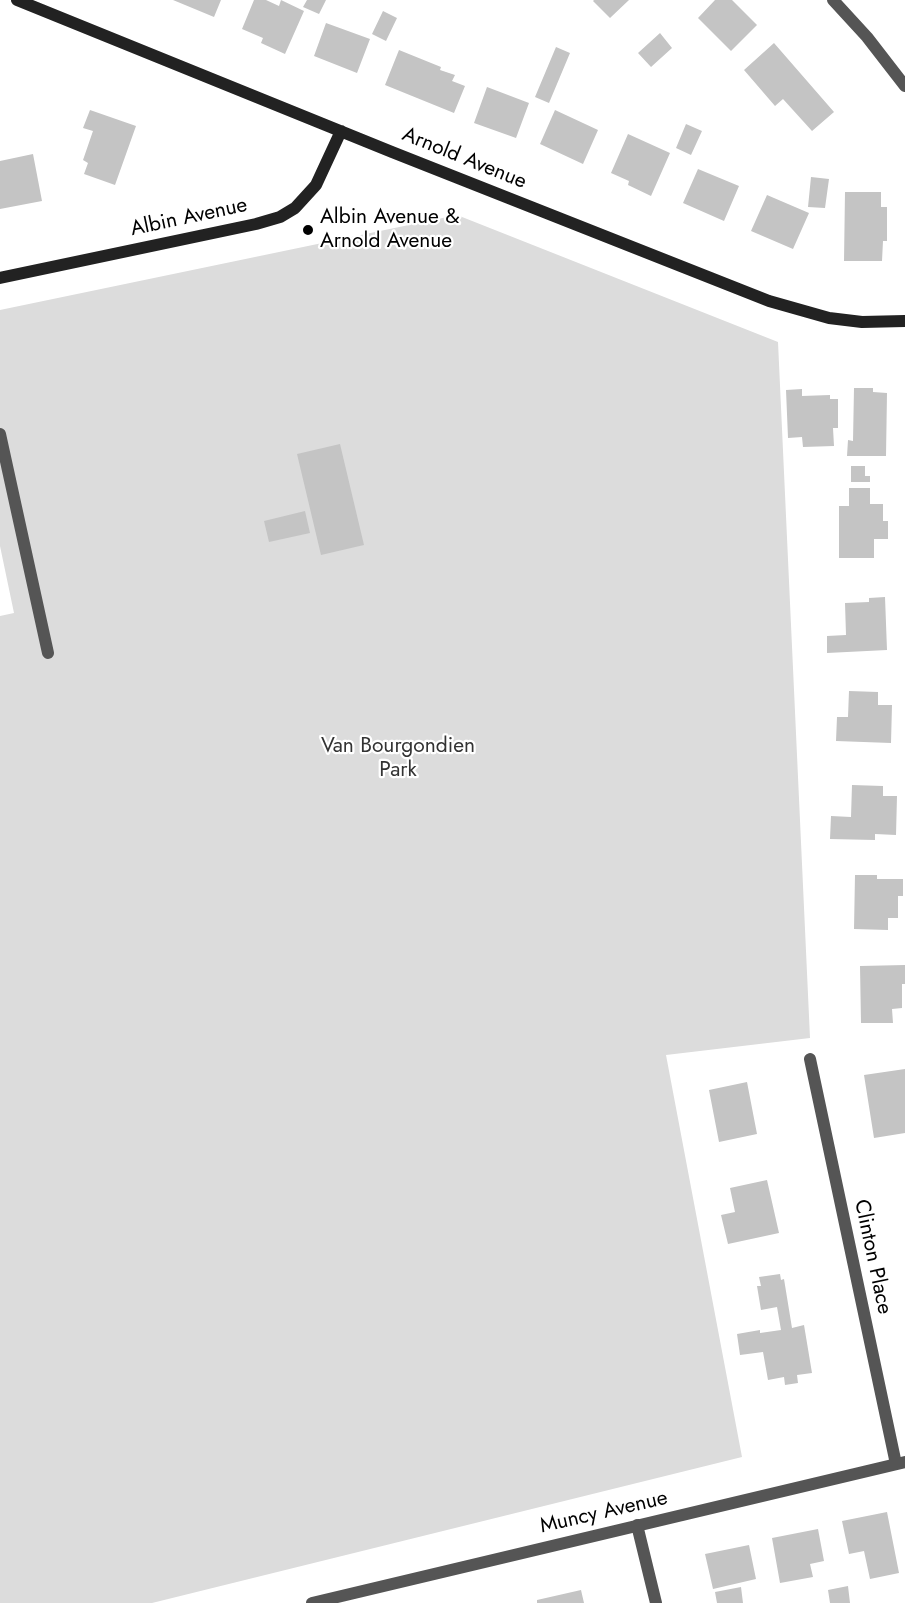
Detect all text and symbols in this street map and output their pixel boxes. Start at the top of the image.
street label: Arnold Avenue [398,123,530,195]
street label: Albin Avenue [128,193,250,243]
place label: Albin Avenue & Arnold Avenue [320,205,459,255]
marker: Albin Avenue & Arnold Avenue [301,223,315,237]
park label: Van Bourgondien Park [321,734,475,784]
street label: Clinton Place [848,1197,896,1317]
street label: Muncy Avenue [538,1486,670,1540]

